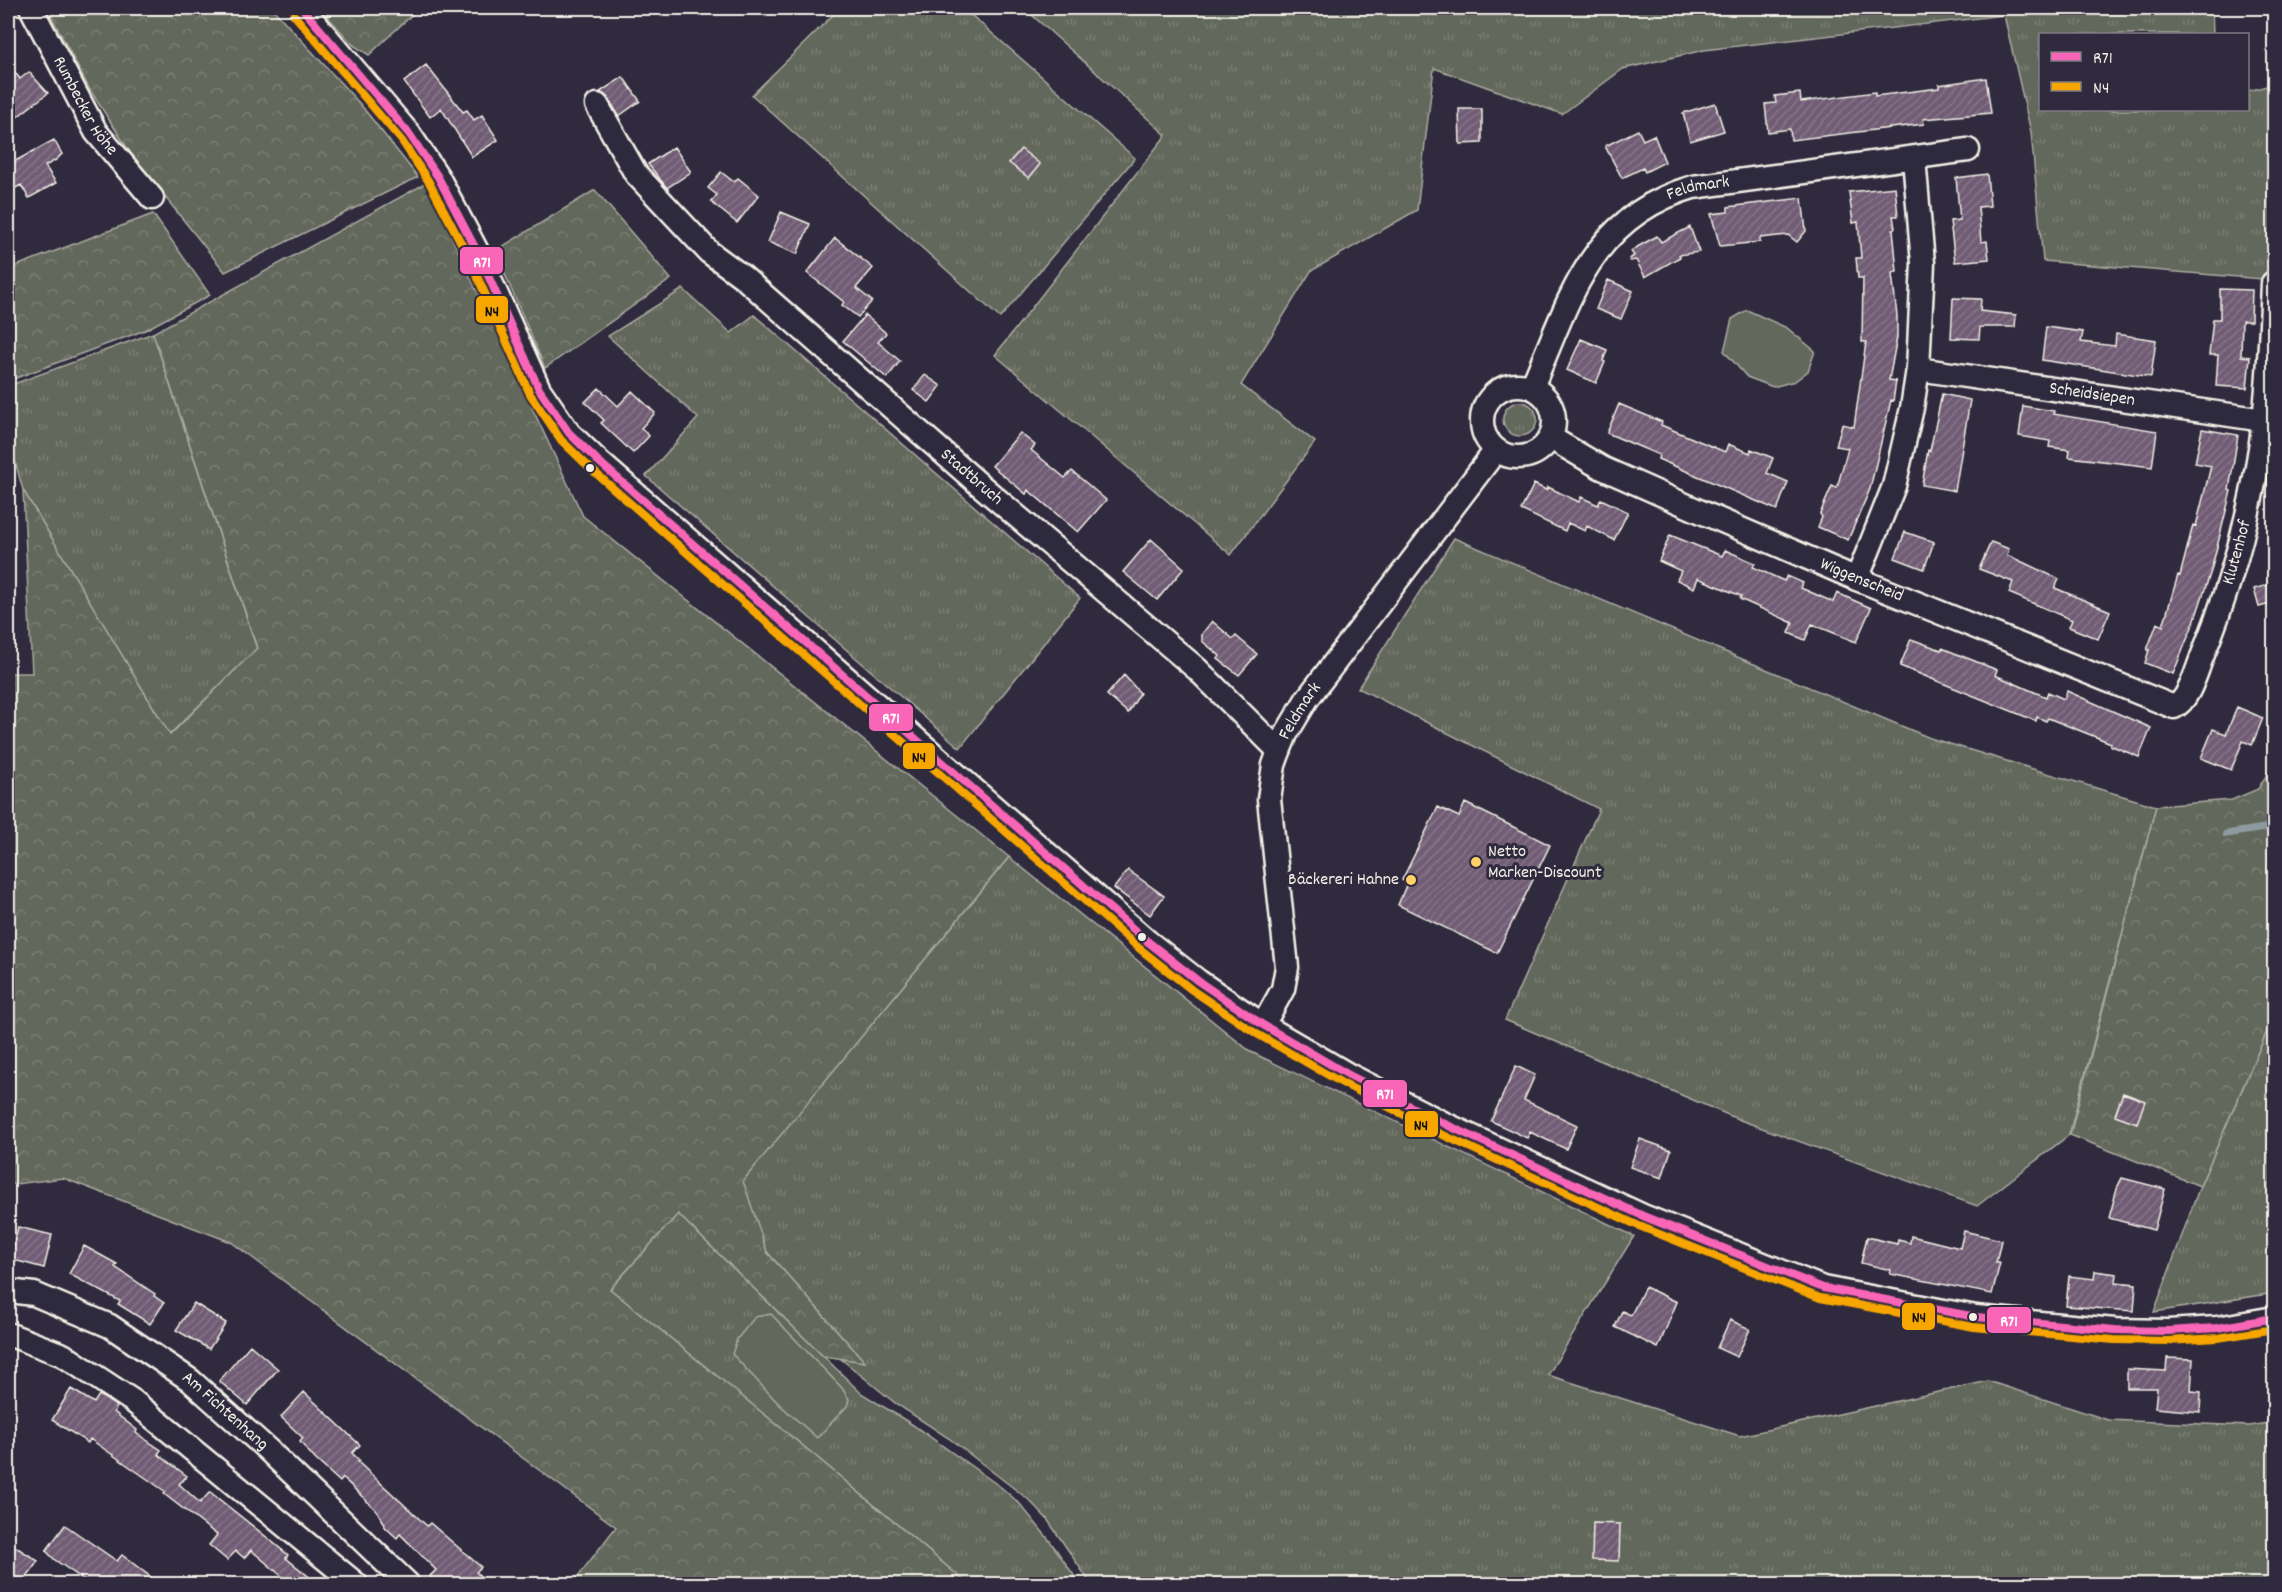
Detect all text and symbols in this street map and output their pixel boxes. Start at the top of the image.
legend [2039,33,2249,111]
text: R71 [2093,47,2113,72]
street label: Rumbecker Höhe [46,52,124,161]
text: N4 [2093,77,2109,102]
street label: Feldmark [1663,170,1731,208]
line badge: R71 [459,246,504,275]
text: R71 [473,252,491,275]
line badge: N4 [475,295,509,324]
text: N4 [485,301,499,324]
street label: Scheidsiepen [2048,376,2137,413]
street label: Stadtbruch [934,443,1008,512]
unlabelled marker [584,462,596,474]
street label: Klutenhof [2216,517,2258,588]
street label: Wiggenscheid [1816,552,1907,609]
street label: Feldmark [1273,677,1328,743]
line badge: R71 [868,703,914,732]
text: R71 [882,708,900,731]
line badge: N4 [902,742,936,770]
text: N4 [912,747,926,770]
place label: Netto Marken-Discount [1488,840,1602,886]
marker: Netto Marken-Discount [1469,855,1483,869]
place label: Bäckereri Hahne [1288,868,1399,893]
marker: Bäckereri Hahne [1404,873,1418,887]
unlabelled marker [1136,931,1148,943]
line badge: R71 [1362,1079,1408,1108]
text: R71 [1376,1084,1394,1107]
line badge: N4 [1404,1110,1439,1138]
text: N4 [1414,1115,1428,1138]
line badge: N4 [1901,1302,1936,1331]
line badge: R71 [1986,1306,2032,1334]
text: N4 [1912,1307,1926,1330]
unlabelled marker [1967,1311,1979,1323]
text: R71 [2000,1311,2018,1334]
street label: Am Fichtenhang [177,1365,274,1457]

